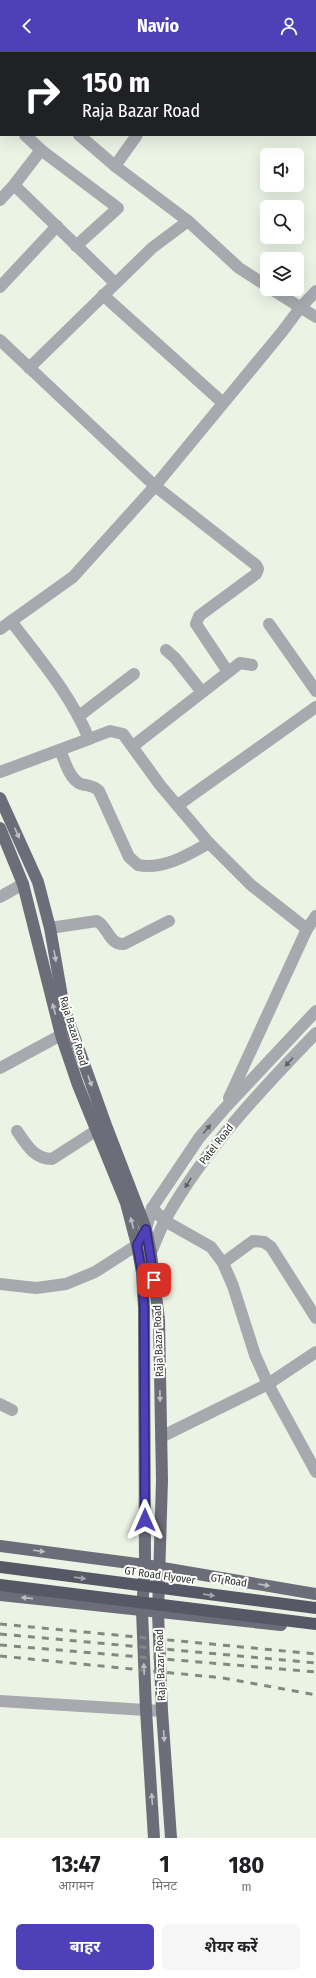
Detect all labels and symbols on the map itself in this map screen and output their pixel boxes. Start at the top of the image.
one-way arrow [14,827,20,838]
one-way arrow [53,950,59,962]
street label: Raja Bazar Road [57,995,90,1068]
one-way arrow [51,1003,57,1015]
one-way arrow [285,1057,294,1067]
one-way arrow [87,1076,93,1088]
street label: Patel Road [197,1121,236,1167]
one-way arrow [203,1123,212,1134]
one-way arrow [185,1177,192,1189]
one-way arrow [128,1217,134,1229]
pin [137,1263,171,1297]
street label: Raja Bazar Road [151,1305,166,1377]
one-way arrow [157,1390,163,1403]
position arrow [124,1499,166,1541]
one-way arrow [33,1548,45,1554]
street label: GT Road Flyover [124,1564,196,1587]
street label: GT Road [210,1571,248,1590]
one-way arrow [74,1575,86,1581]
one-way arrow [258,1582,270,1588]
one-way arrow [203,1592,215,1598]
one-way arrow [21,1595,33,1601]
street label: Raja Bazar Road [153,1629,168,1701]
one-way arrow [141,1663,148,1675]
one-way arrow [160,1730,167,1742]
one-way arrow [148,1793,155,1805]

